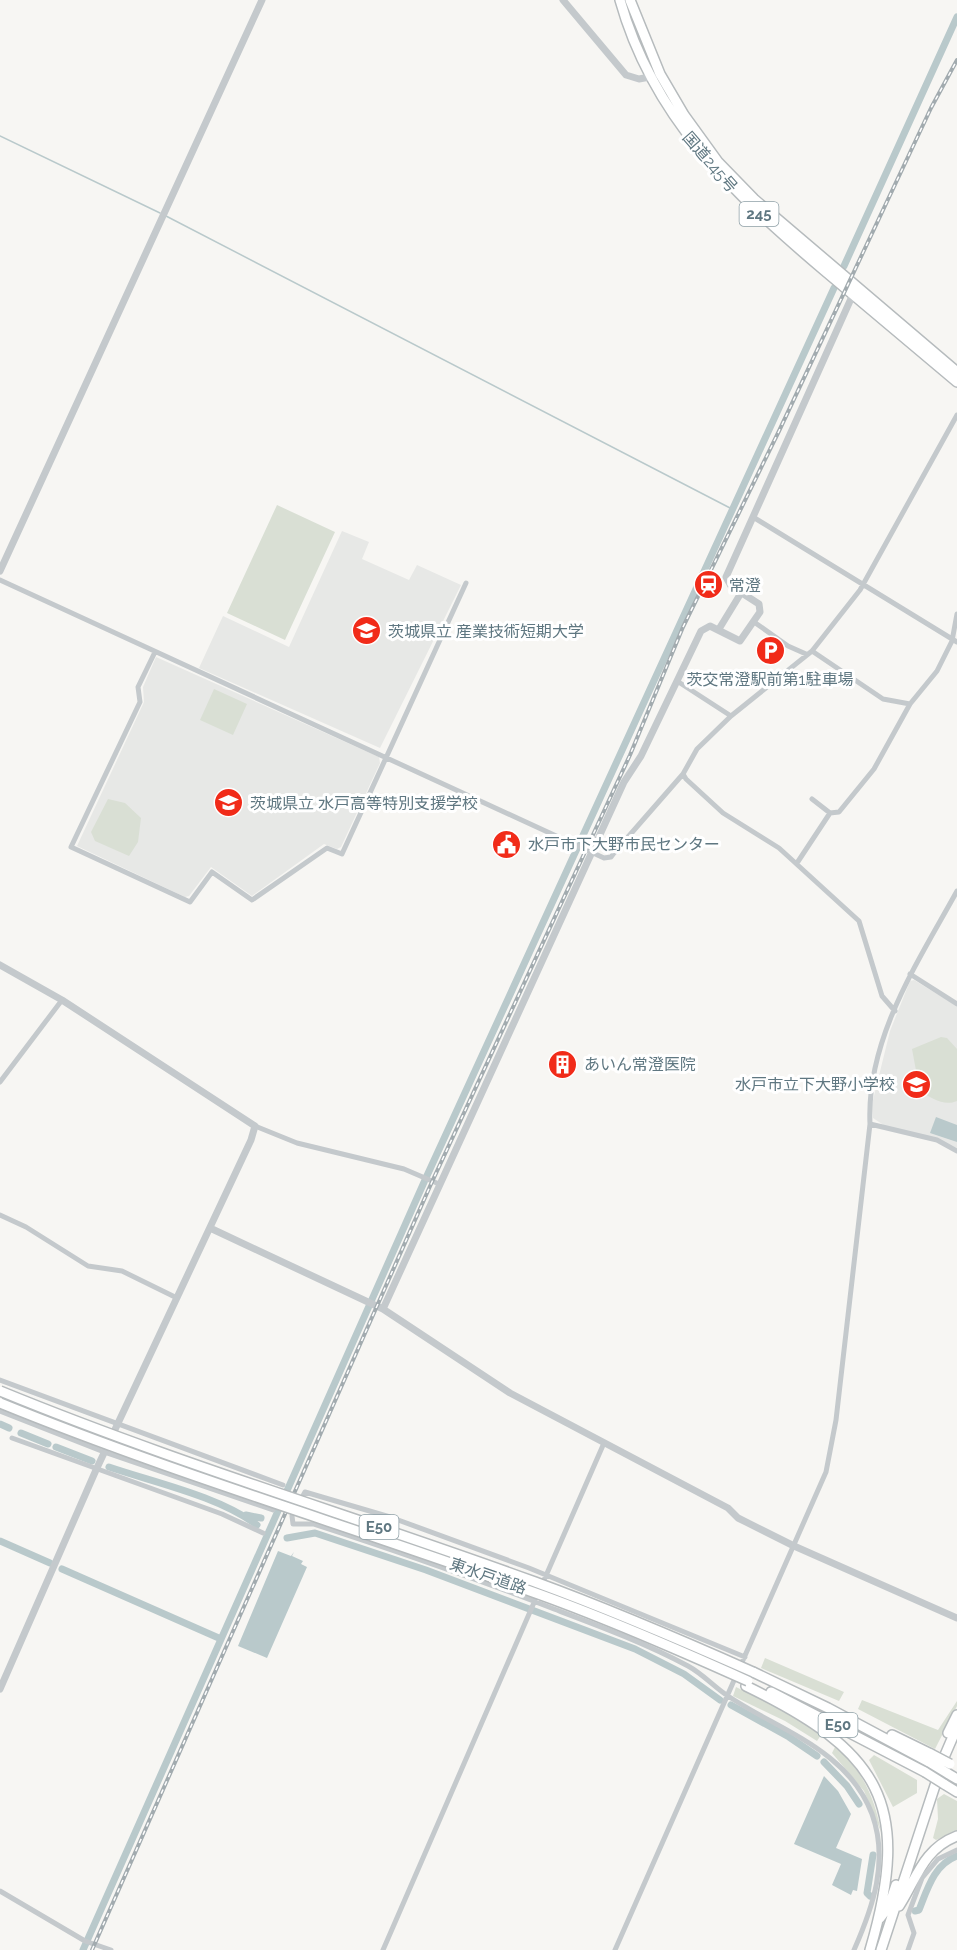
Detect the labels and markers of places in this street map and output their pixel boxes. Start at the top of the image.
station icon: 常澄 [692,569,724,601]
place label: 常澄 [729,576,761,595]
school or university icon: 茨城県立 産業技術短期大学 [351,615,383,647]
place label: 茨城県立 産業技術短期大学 [388,622,584,641]
parking icon: 茨交常澄駅前第1駐車場 [754,635,786,667]
place label: 茨交常澄駅前第1駐車場 [687,670,853,689]
school or university icon: 茨城県立 水戸高等特別支援学校 [213,787,245,819]
place label: 茨城県立 水戸高等特別支援学校 [250,794,478,813]
public building icon: 水戸市下大野市民センター [491,828,523,860]
place label: 水戸市下大野市民センター [528,835,720,854]
building icon: あいん常澄医院 [547,1048,579,1080]
place label: あいん常澄医院 [584,1055,696,1074]
school or university icon: 水戸市立下大野小学校 [900,1068,932,1100]
place label: 水戸市立下大野小学校 [735,1075,895,1094]

